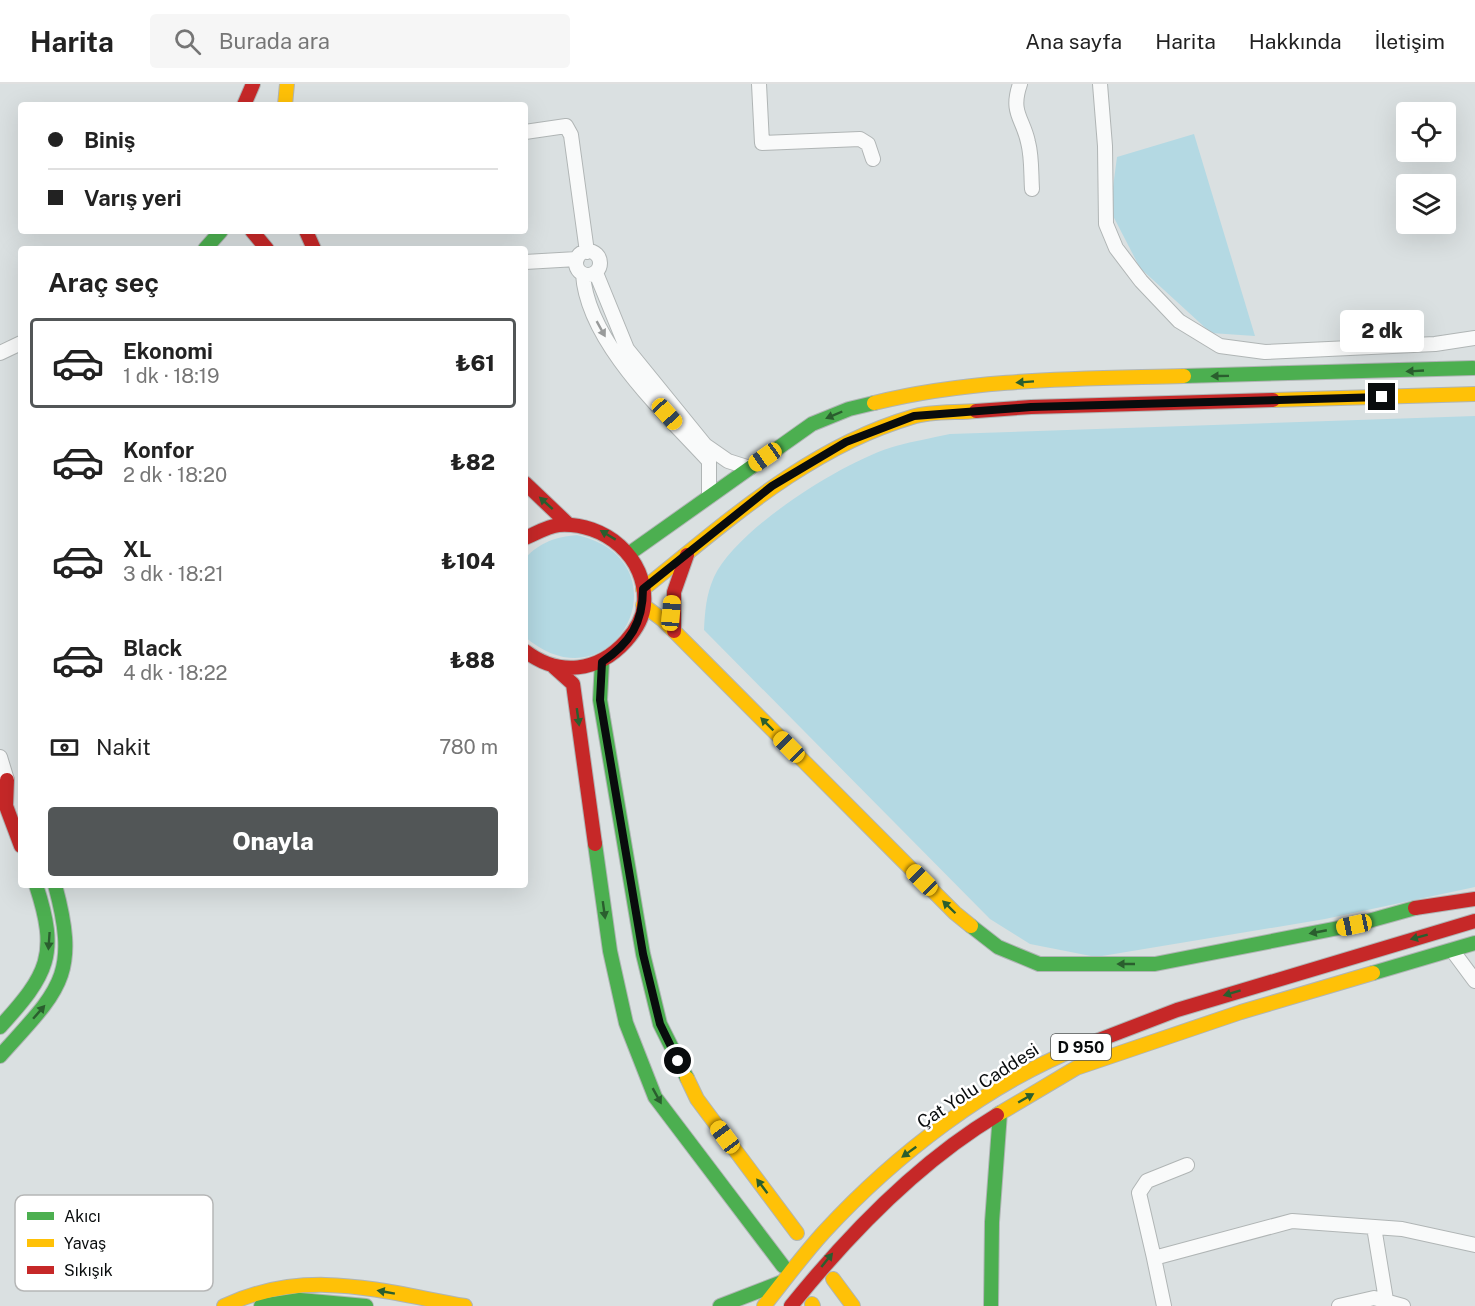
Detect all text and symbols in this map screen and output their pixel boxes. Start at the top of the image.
search box [150,14,570,68]
text: Harita [30,25,114,58]
icon: search [171,25,204,58]
text: Burada ara [219,28,330,54]
text: Ana sayfa [1025,29,1122,54]
text: Harita [1155,29,1216,54]
text: Hakkında [1249,29,1342,54]
text: İletişim [1375,29,1445,54]
map controls [1396,102,1456,234]
button: locate [1396,102,1456,162]
text: Biniş [84,127,135,153]
button: layers [1396,174,1456,234]
text: Varış yeri [84,185,182,211]
text: Araç seç [48,266,159,298]
callout: 2 dk [1340,310,1424,352]
text: 2 dk [1361,319,1403,343]
one-way arrow [596,321,606,338]
icon: car [51,336,105,390]
text: Ekonomi [123,338,213,364]
text: ₺61 [455,350,495,376]
text: 1 dk · 18:19 [123,364,219,388]
one-way arrow [1405,367,1424,376]
one-way arrow [1210,371,1229,380]
one-way arrow [1016,377,1035,387]
route end [1368,383,1395,410]
car [648,395,686,433]
one-way arrow [825,411,843,420]
icon: car [51,435,105,489]
text: Konfor [123,437,194,463]
car [745,439,785,475]
text: ₺82 [450,449,495,475]
text: 2 dk · 18:20 [123,463,227,487]
one-way arrow [538,496,553,510]
one-way arrow [600,529,616,540]
icon: car [51,534,105,588]
text: XL [123,536,151,562]
text: ₺104 [441,548,495,574]
text: 3 dk · 18:21 [123,562,224,586]
car [660,594,682,632]
icon: car [51,633,105,687]
text: Black [123,635,182,661]
text: ₺88 [450,647,495,673]
text: 4 dk · 18:22 [123,661,227,685]
one-way arrow [573,707,582,726]
one-way arrow [760,718,774,732]
car [770,728,808,766]
icon: cash [48,731,81,764]
text: Nakit [96,734,151,760]
text: 780 m [439,735,498,759]
button: Onayla [48,807,498,876]
car [903,861,941,899]
one-way arrow [942,900,957,914]
one-way arrow [600,901,609,920]
car [1335,912,1373,938]
one-way arrow [1308,928,1327,937]
one-way arrow [44,932,54,951]
one-way arrow [1410,933,1428,942]
one-way arrow [1117,959,1136,969]
one-way arrow [1223,989,1241,998]
one-way arrow [32,1005,45,1020]
road number: D 950 [1051,1034,1111,1060]
street label: Çat Yolu Caddesi [913,1039,1042,1133]
route start [664,1047,691,1074]
one-way arrow [652,1088,662,1105]
one-way arrow [1018,1093,1035,1103]
car [707,1117,743,1157]
one-way arrow [901,1146,917,1158]
one-way arrow [756,1179,768,1195]
legend [15,1195,213,1291]
text: Akıcı [64,1207,101,1226]
text: Yavaş [64,1234,106,1253]
one-way arrow [820,1253,833,1268]
text: Sıkışık [64,1261,113,1280]
one-way arrow [377,1287,396,1296]

